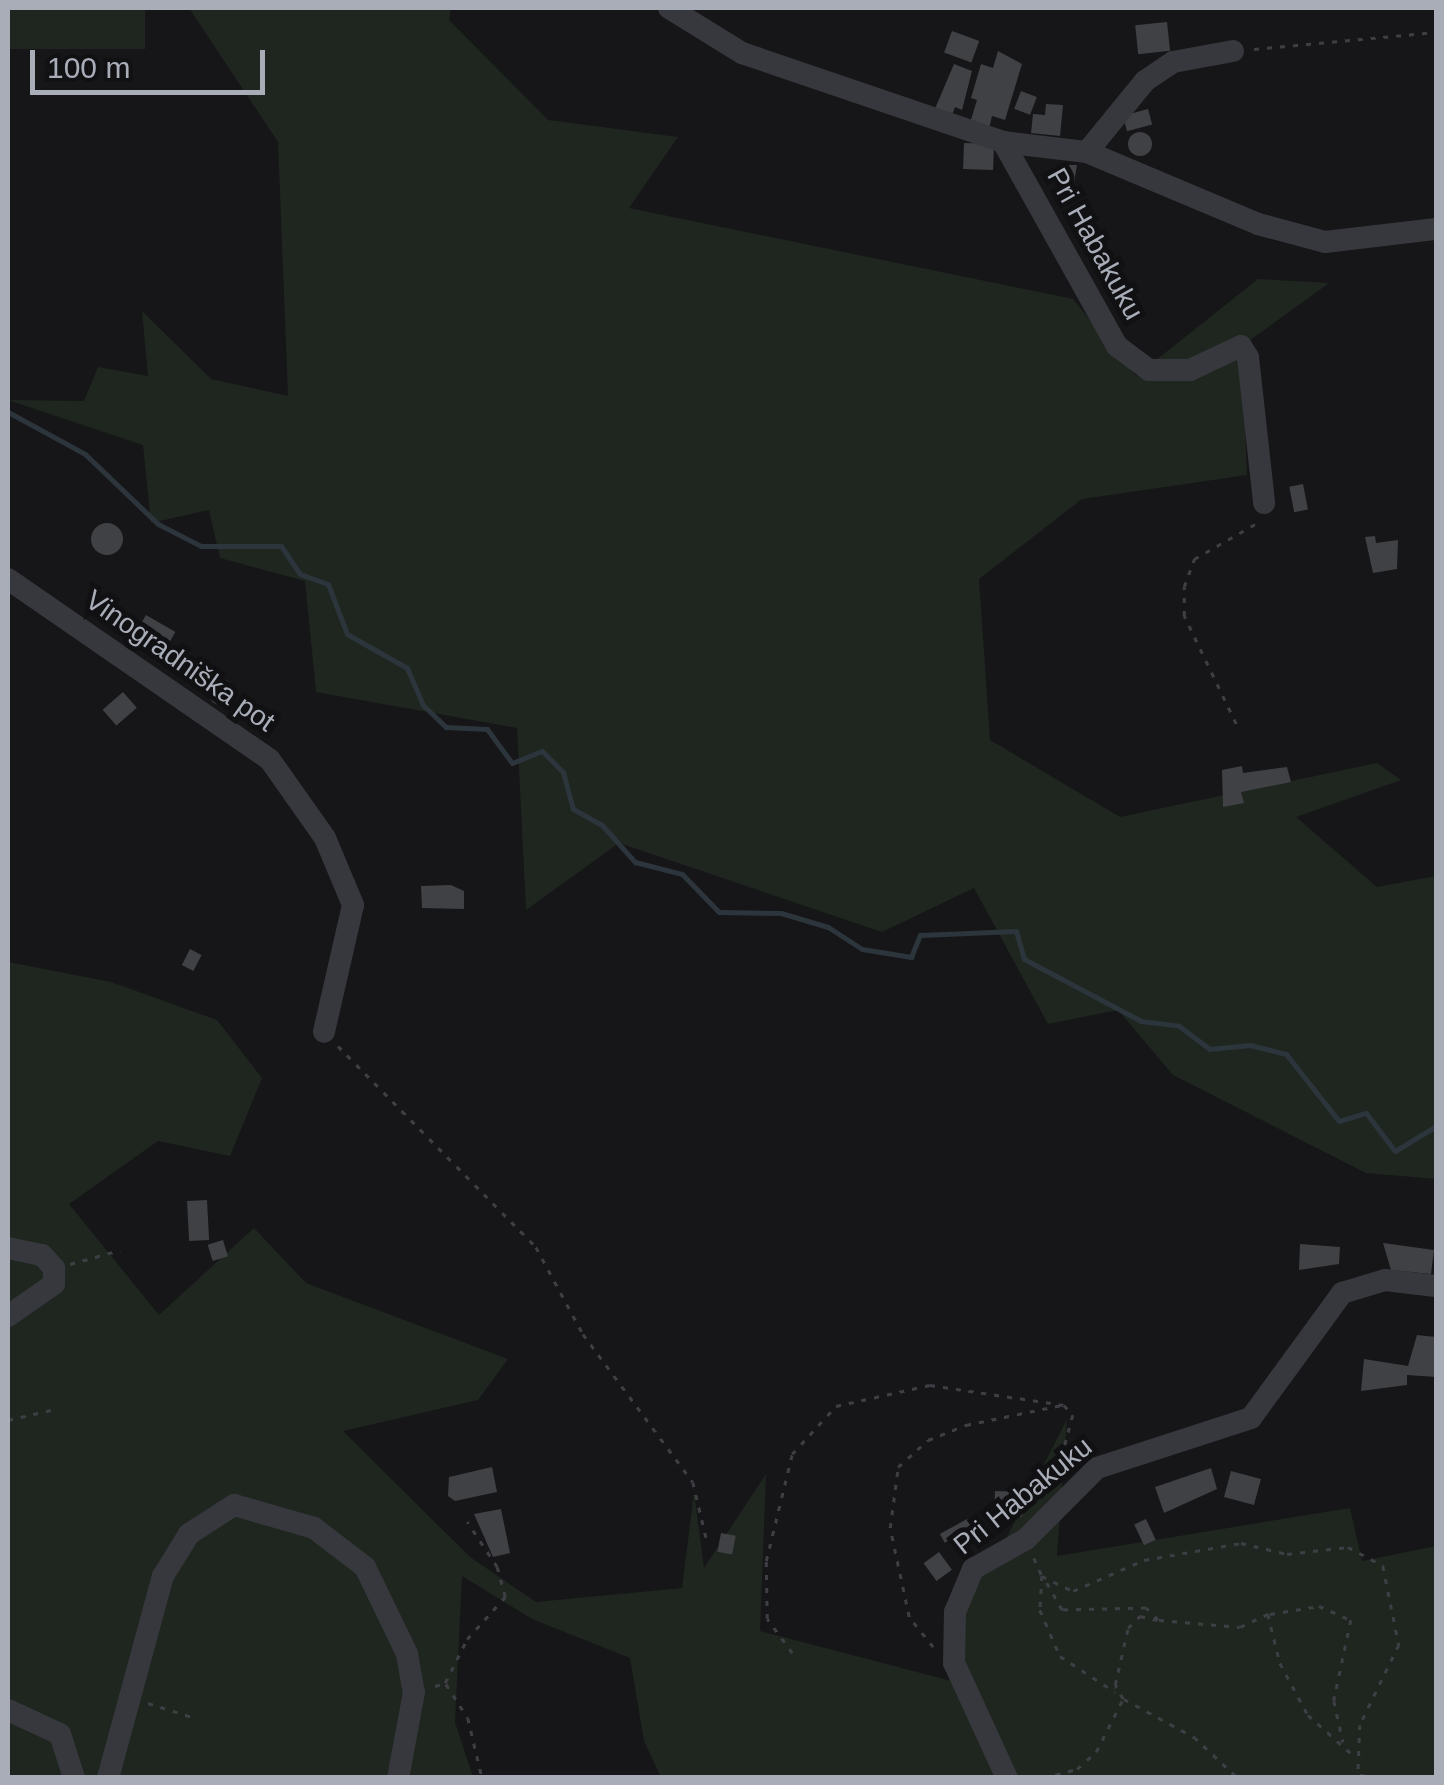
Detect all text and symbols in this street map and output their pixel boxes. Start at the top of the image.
scale bar [35,30,270,92]
text: 100 m [47,51,130,84]
street label: Pri Habakuku [1040,162,1150,326]
street label: Vinogradniška pot [79,583,281,739]
street label: Pri Habakuku [947,1430,1099,1562]

